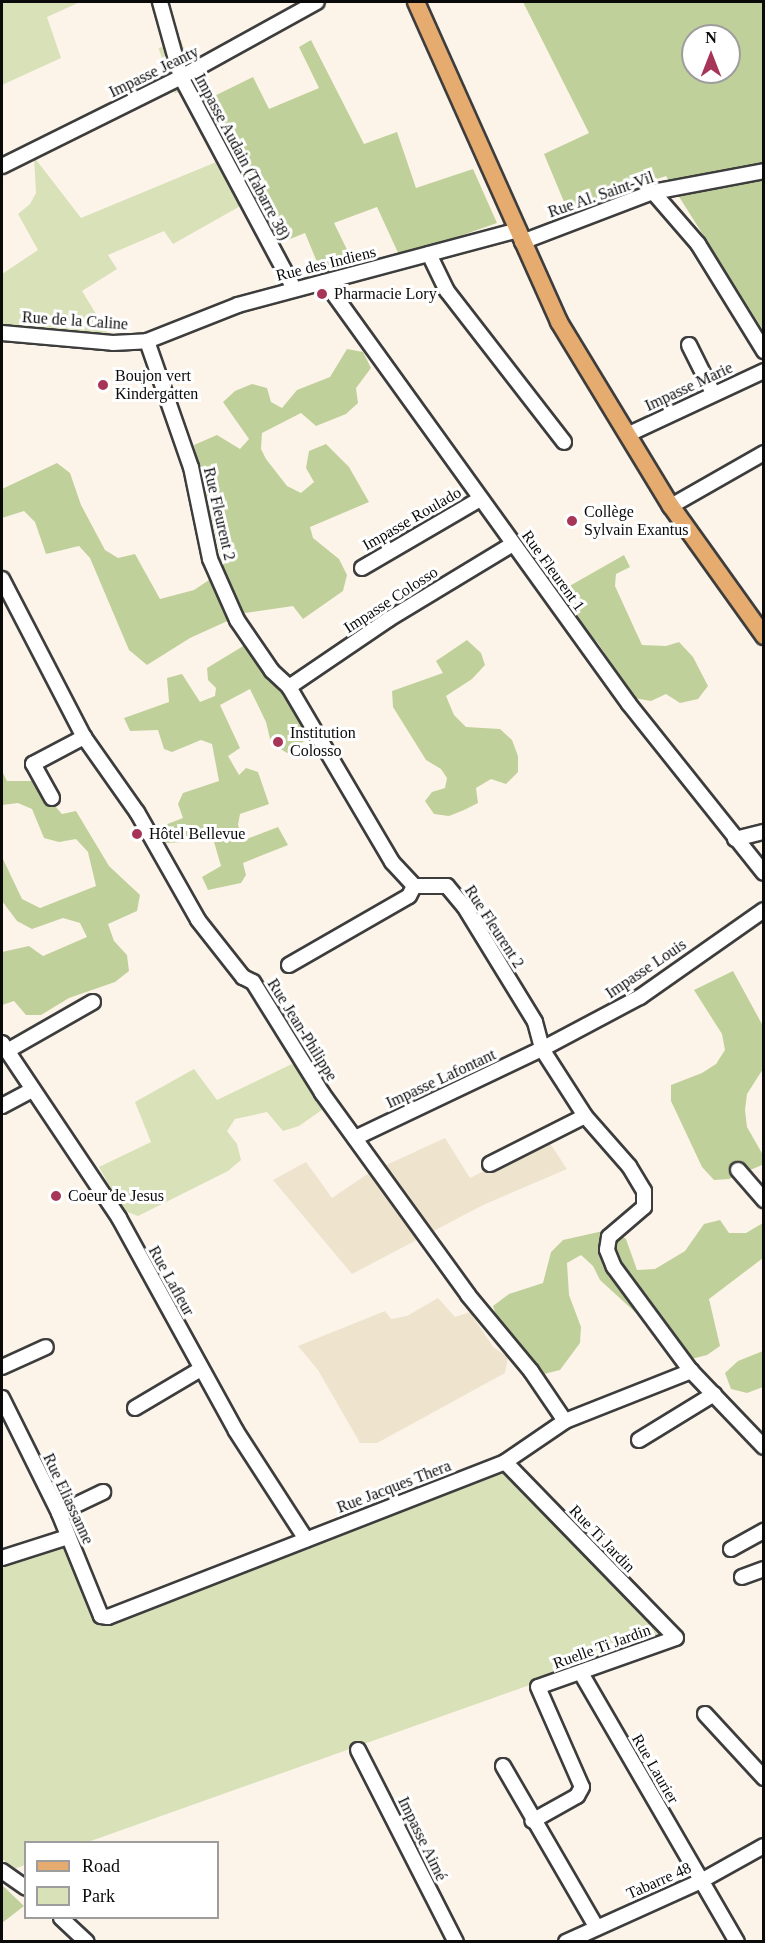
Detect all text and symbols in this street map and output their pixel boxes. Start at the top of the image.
north arrow [681,24,741,84]
text: N [705,29,717,46]
street label: Impasse Jeanty [106,42,202,102]
street label: Impasse Audain (Tabarre 38) [190,70,294,244]
street label: Rue Al. Saint-Vil [545,168,657,222]
street label: Rue des Indiens [274,242,378,286]
place label: Pharmacie Lory [334,284,437,304]
marker: Pharmacie Lory [315,287,329,301]
street label: Rue de la Caline [21,308,129,334]
street label: Impasse Marie [642,358,736,416]
place label: Boujon vert Kindergatten [115,366,198,404]
marker: Boujon vert Kindergatten [96,378,110,392]
street label: Rue Fleurent 2 [199,466,239,562]
street label: Impasse Roulado [359,483,465,555]
place label: Collège Sylvain Exantus [584,502,688,540]
marker: Collège Sylvain Exantus [565,514,579,528]
street label: Rue Fleurent 1 [517,527,589,615]
street label: Impasse Colosso [340,563,442,637]
place label: Institution Colosso [290,723,356,761]
marker: Institution Colosso [271,735,285,749]
place label: Hôtel Bellevue [149,824,245,844]
marker: Hôtel Bellevue [130,827,144,841]
street label: Rue Fleurent 2 [460,882,528,972]
street label: Impasse Louis [602,935,690,1003]
street label: Rue Jean-Philippe [263,975,341,1085]
street label: Impasse Lafontant [383,1045,499,1113]
place label: Coeur de Jesus [68,1186,164,1206]
marker: Coeur de Jesus [49,1189,63,1203]
street label: Rue Lafleur [144,1243,198,1319]
street label: Rue Eliassanne [39,1450,97,1548]
street label: Rue Jacques Thera [334,1456,454,1518]
street label: Rue Ti Jardin [565,1501,639,1577]
street label: Ruelle Ti Jardin [551,1620,653,1674]
street label: Rue Laurier [627,1731,683,1807]
street label: Impasse Aimé [393,1793,451,1885]
legend [24,1841,219,1919]
text: Road [82,1856,120,1876]
street label: Tabarre 48 [624,1858,694,1904]
text: Park [82,1886,115,1906]

